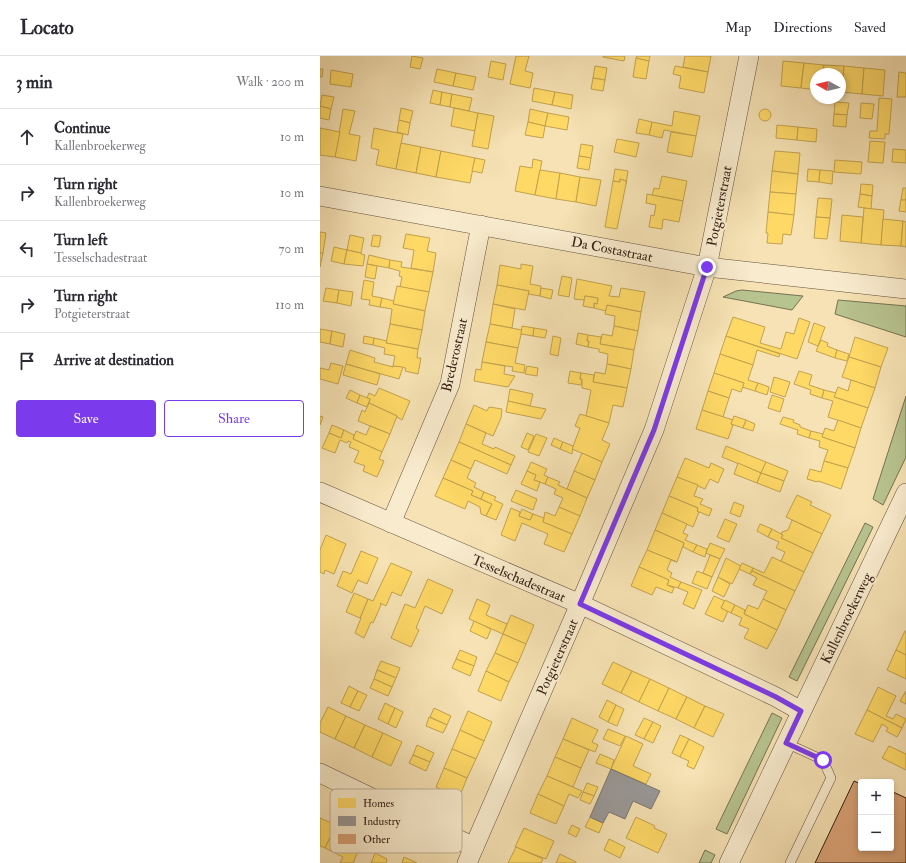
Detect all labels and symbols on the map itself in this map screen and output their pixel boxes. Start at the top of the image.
north arrow [810,68,846,104]
street label: Potgieterstraat [703,164,736,248]
street label: Da Costastraat [570,233,655,266]
route end [698,258,716,276]
street label: Brederostraat [438,316,471,394]
street label: Tesselschadestraat [469,551,569,606]
street label: Kallenbroekerweg [817,569,876,666]
street label: Potgieterstraat [533,616,582,698]
route start [814,751,832,769]
legend [330,789,462,853]
text: Homes [363,797,394,810]
text: Industry [363,815,401,829]
text: Other [363,833,391,846]

